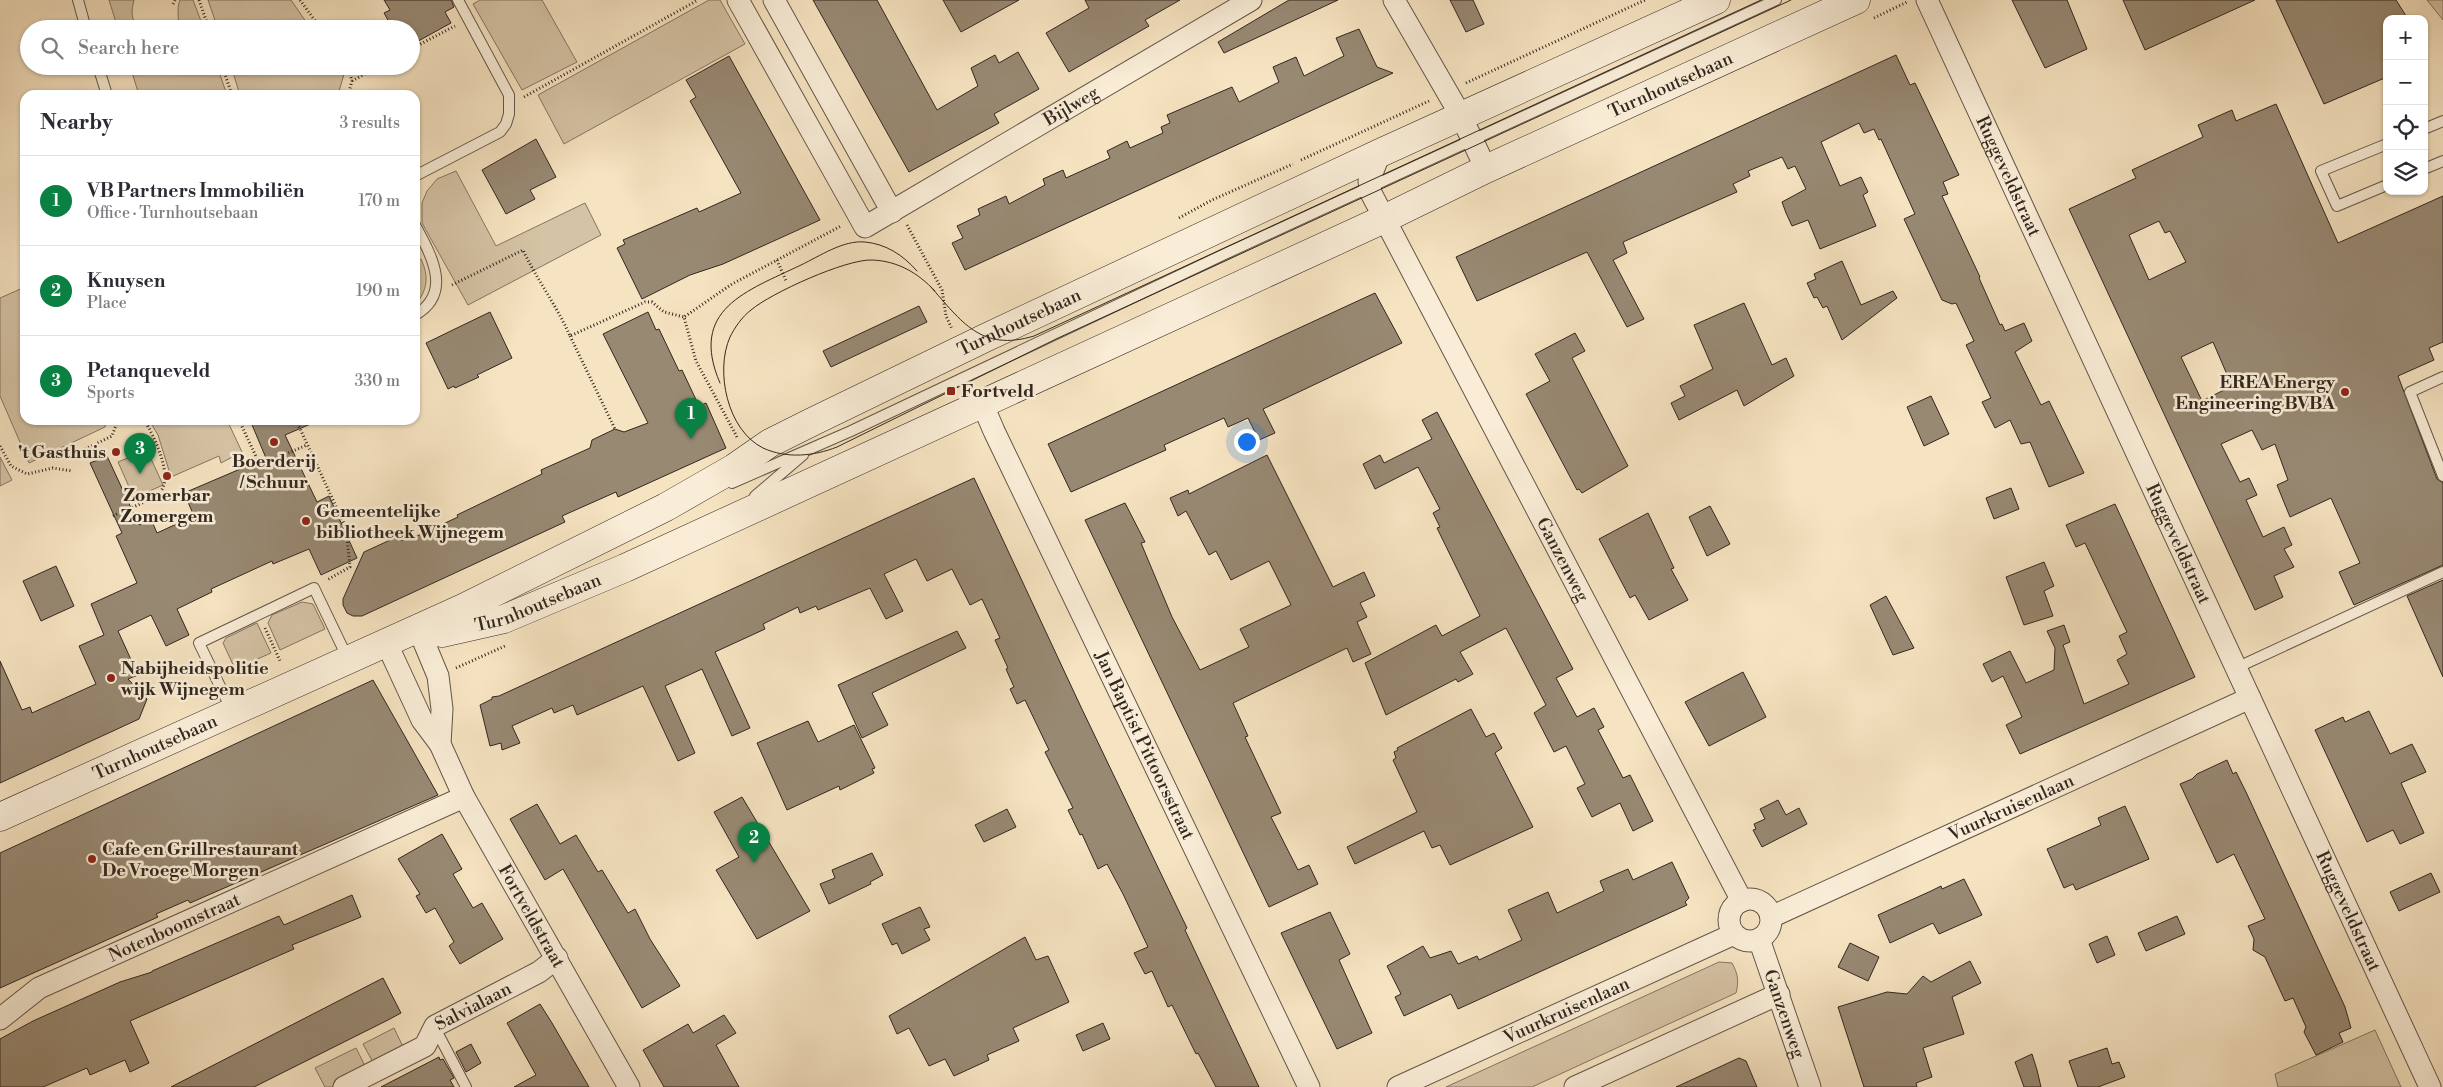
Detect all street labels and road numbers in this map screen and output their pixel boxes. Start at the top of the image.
street label: Turnhoutsebaan [1605,46,1736,123]
street label: Bijlweg [1038,80,1103,132]
street label: Ruggeveldstraat [1971,112,2047,241]
street label: Turnhoutsebaan [954,283,1085,361]
street label: Ruggeveldstraat [2141,480,2217,608]
street label: Ganzenweg [1531,513,1595,606]
street label: Turnhoutsebaan [472,568,605,637]
street label: Jan Baptist Pittoorsstraat [1089,646,1200,844]
street label: Turnhoutsebaan [89,709,221,785]
street label: Vuurkruisenlaan [1944,768,2078,846]
street label: Ruggeveldstraat [2311,847,2387,976]
street label: Fortveldstraat [493,860,571,972]
street label: Notenboomstraat [105,887,244,967]
street label: Ganzenweg [1759,966,1811,1062]
street label: Vuurkruisenlaan [1499,972,1633,1049]
street label: Salvialaan [431,977,516,1036]

